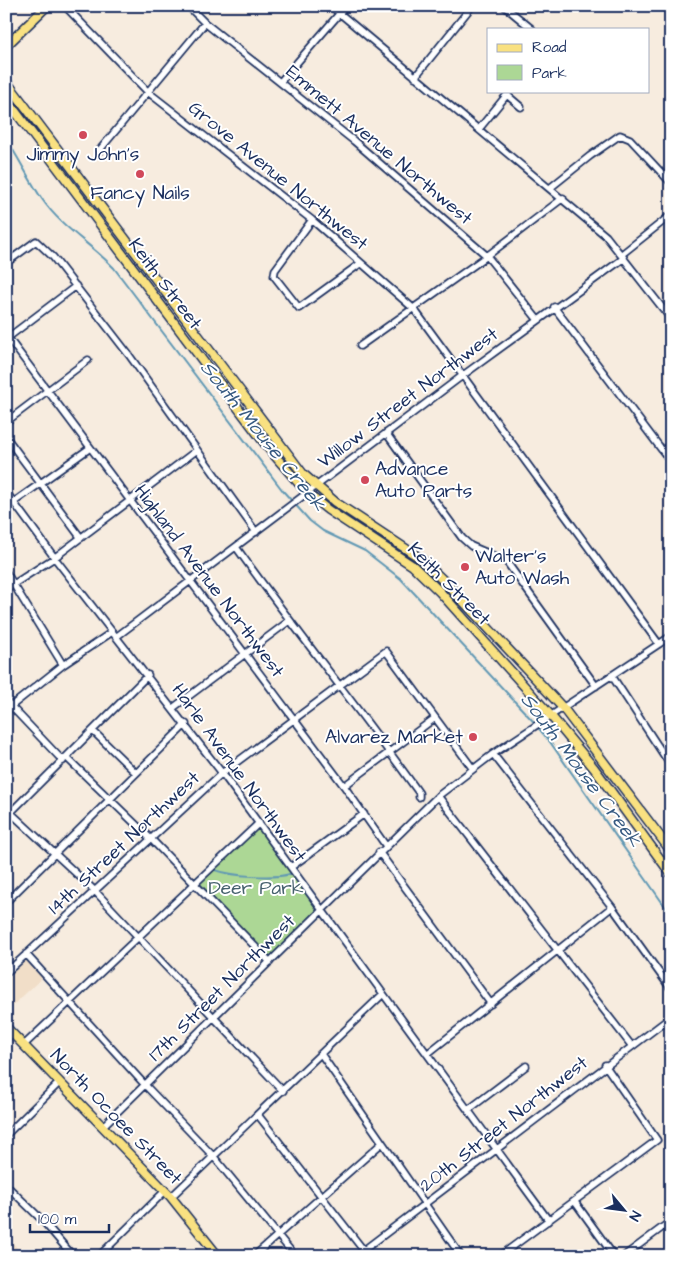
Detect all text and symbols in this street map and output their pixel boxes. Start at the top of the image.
legend [487,28,650,92]
text: Road [532,37,567,58]
street label: Emmett Avenue Northwest [280,59,478,232]
text: Park [532,63,567,84]
street label: Grove Avenue Northwest [182,95,374,257]
marker: Jimmy John's [77,129,89,141]
place label: Jimmy John's [27,141,139,169]
marker: Fancy Nails [134,168,146,180]
place label: Fancy Nails [90,180,190,208]
street label: Keith Street [122,233,208,335]
street label: Willow Street Northwest [312,321,504,475]
water label: South Mouse Creek [194,355,333,518]
place label: Advance Auto Parts [375,456,472,505]
marker: Advance Auto Parts [359,474,371,486]
street label: Highland Avenue Northwest [127,479,291,684]
street label: Keith Street [401,536,497,632]
place label: Walter's Auto Wash [475,543,570,592]
marker: Walter's Auto Wash [459,561,471,573]
street label: Harle Avenue Northwest [165,678,313,868]
water label: South Mouse Creek [514,687,649,853]
place label: Alvarez Market [325,724,463,751]
marker: Alvarez Market [467,731,479,743]
street label: 14th Street Northwest [42,765,206,921]
park label: Deer Park [209,875,304,902]
street label: 17th Street Northwest [142,908,302,1068]
street label: North Ocoee Street [44,1043,188,1191]
street label: 20th Street Northwest [414,1050,594,1198]
north arrow [600,1184,650,1234]
scale bar [30,1202,109,1234]
text: N [624,1207,645,1225]
text: 100 m [38,1209,77,1230]

